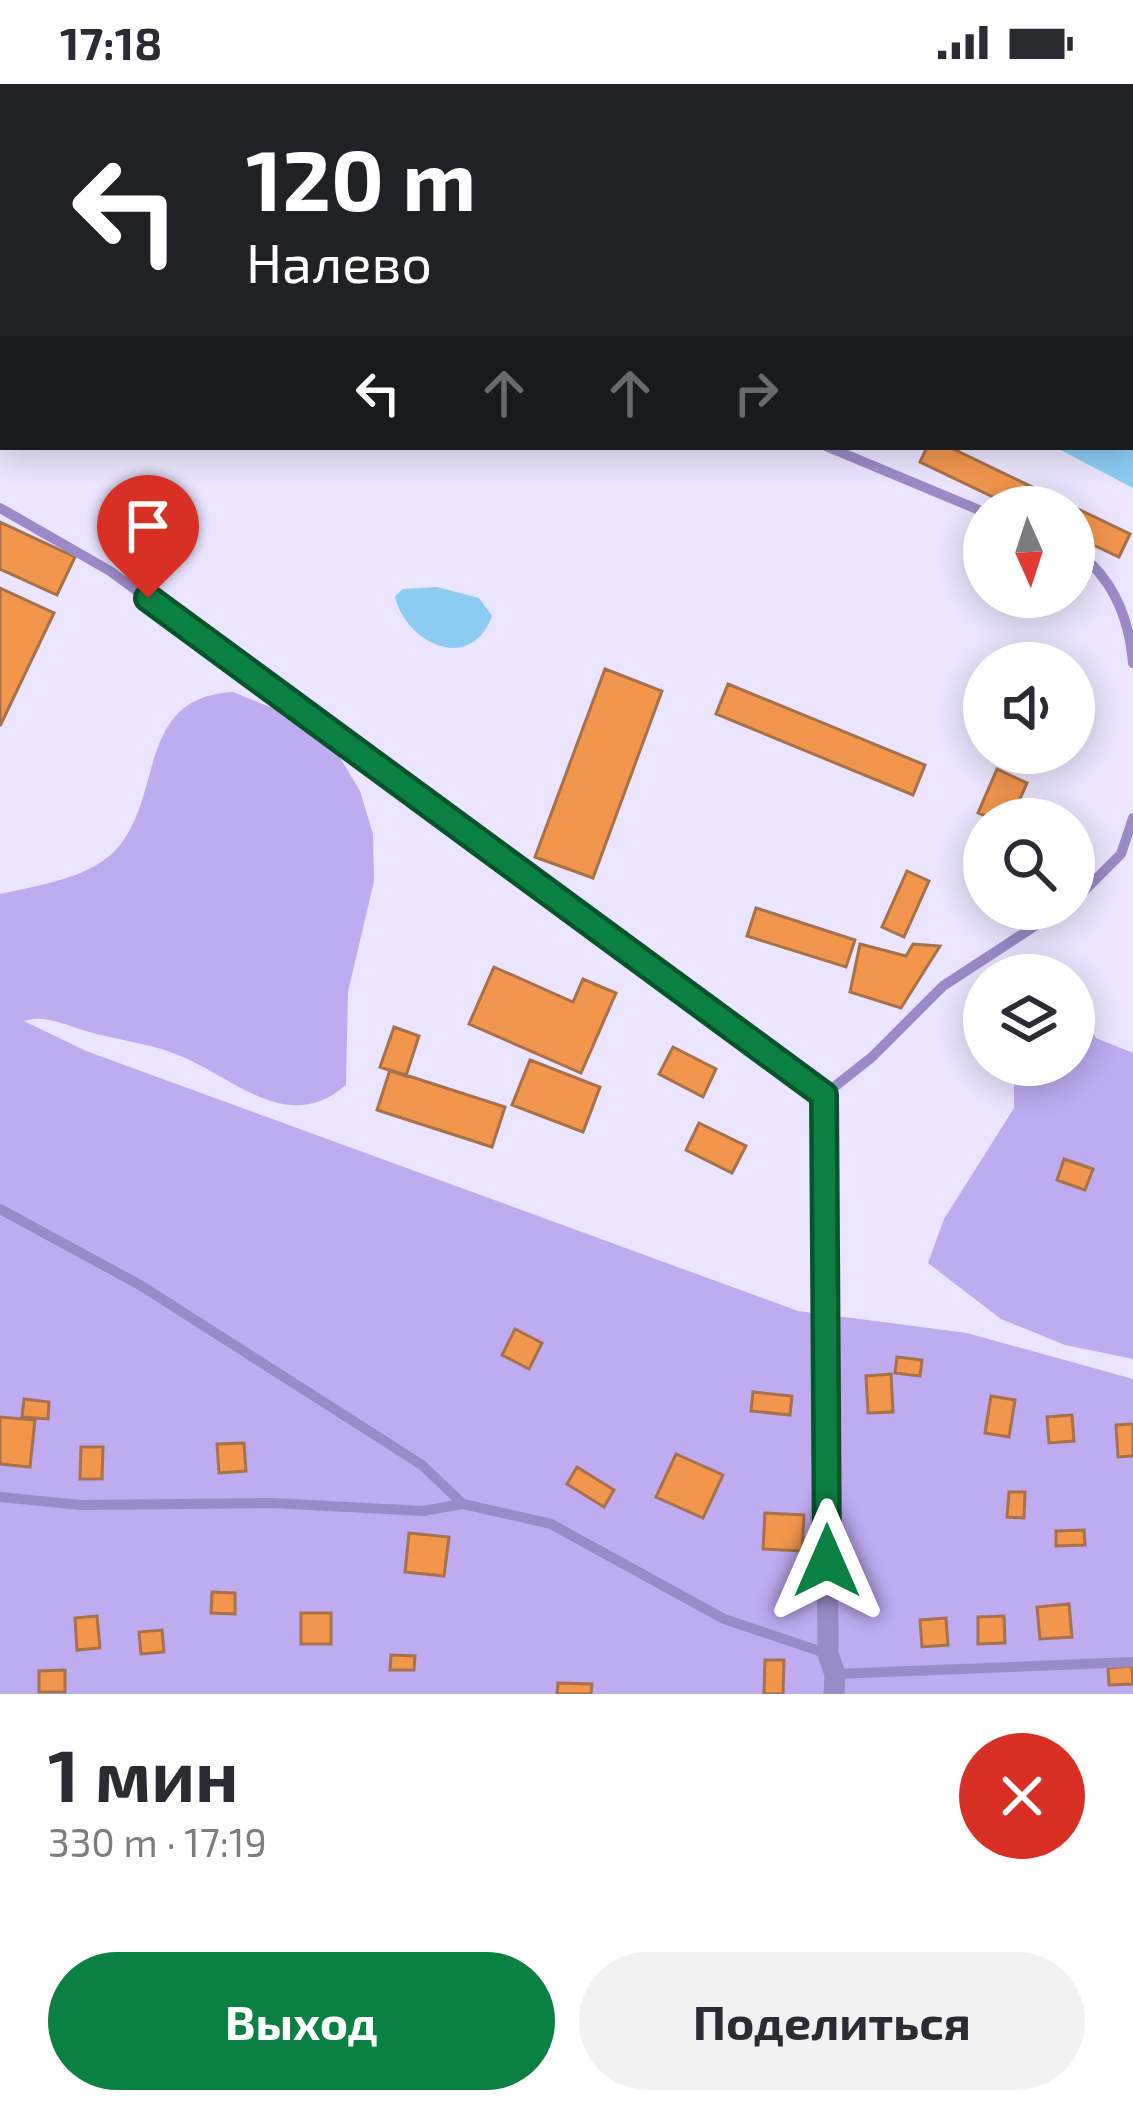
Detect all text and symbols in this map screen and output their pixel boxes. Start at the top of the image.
text: 17:18 [60,15,162,69]
text: 120 m [246,127,476,228]
icon: left [48,132,204,288]
text: Налево [246,229,432,294]
icon: left [345,360,411,426]
icon: ahead [471,360,537,426]
icon: ahead [597,360,663,426]
icon: right [723,360,789,426]
pin [97,475,199,598]
north arrow [963,486,1095,618]
map controls [963,486,1095,1086]
icon: arrive [115,493,181,559]
button: sound [963,642,1095,774]
button: search [963,798,1095,930]
button: layers [963,954,1095,1086]
position arrow [764,1498,890,1624]
text: 1 мин [48,1730,239,1816]
button: close [959,1733,1085,1859]
text: 330 m · 17:19 [48,1818,267,1865]
button: Выход [48,1952,555,2090]
button: Поделиться [579,1952,1085,2090]

